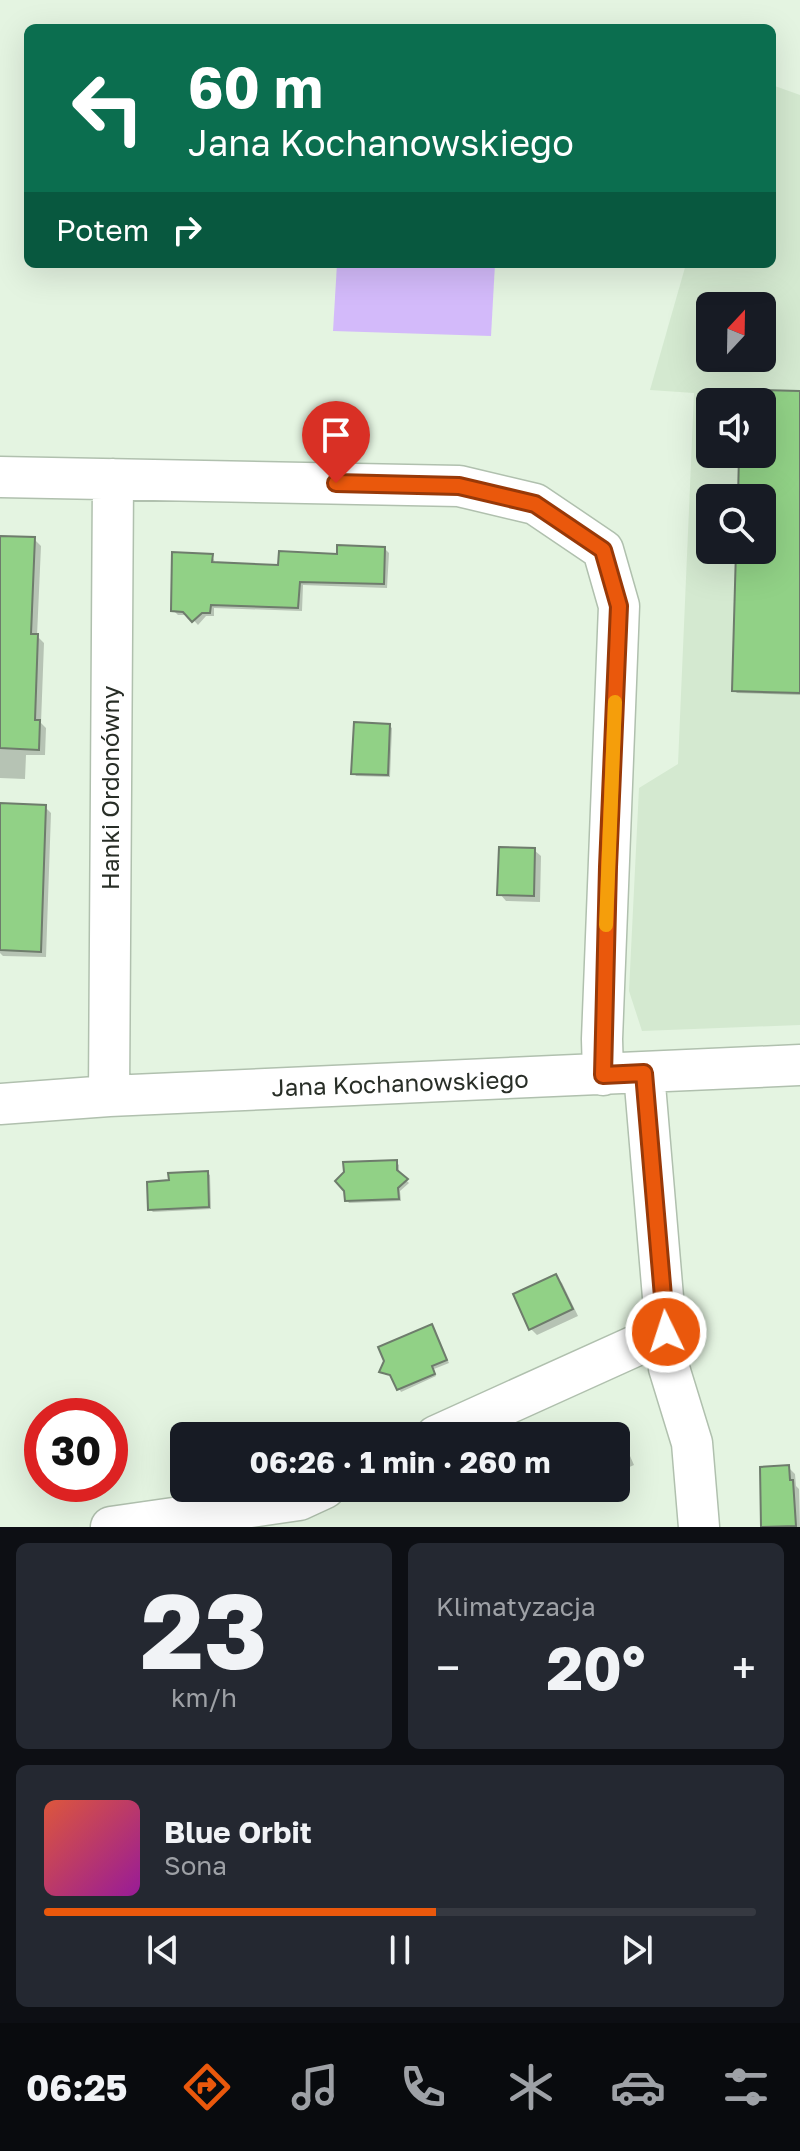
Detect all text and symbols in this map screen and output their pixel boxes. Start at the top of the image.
text: 60 m [188,53,323,120]
icon: left [56,56,160,160]
text: Jana Kochanowskiego [188,121,574,164]
icon: right [165,208,209,252]
text: Potem [56,212,149,248]
north arrow [696,292,776,372]
map controls [696,292,776,564]
button: sound [696,388,776,468]
pin [302,401,370,483]
icon: arrive [314,413,358,457]
button: search [696,484,776,564]
street label: Hanki Ordonówny [95,686,124,890]
street label: Jana Kochanowskiego [271,1064,529,1101]
position arrow [624,1290,708,1374]
speed limit sign: 30 [24,1398,128,1502]
text: 06:26 · 1 min · 260 m [250,1444,550,1480]
text: 23 [141,1567,267,1692]
text: Klimatyzacja [436,1591,596,1622]
text: 20° [547,1631,646,1703]
text: − [436,1641,460,1694]
text: + [732,1641,756,1694]
text: km/h [171,1682,237,1713]
text: Blue Orbit [164,1814,312,1850]
text: Sona [164,1850,227,1881]
icon: previous [141,1928,185,1972]
icon: pause [378,1928,422,1972]
icon: next [615,1928,659,1972]
icon: directions [179,2059,235,2115]
icon: music [287,2059,343,2115]
icon: phone [395,2059,451,2115]
icon: climate [503,2059,559,2115]
icon: car [610,2059,666,2115]
icon: filters [718,2059,774,2115]
text: 06:25 [26,2066,128,2109]

